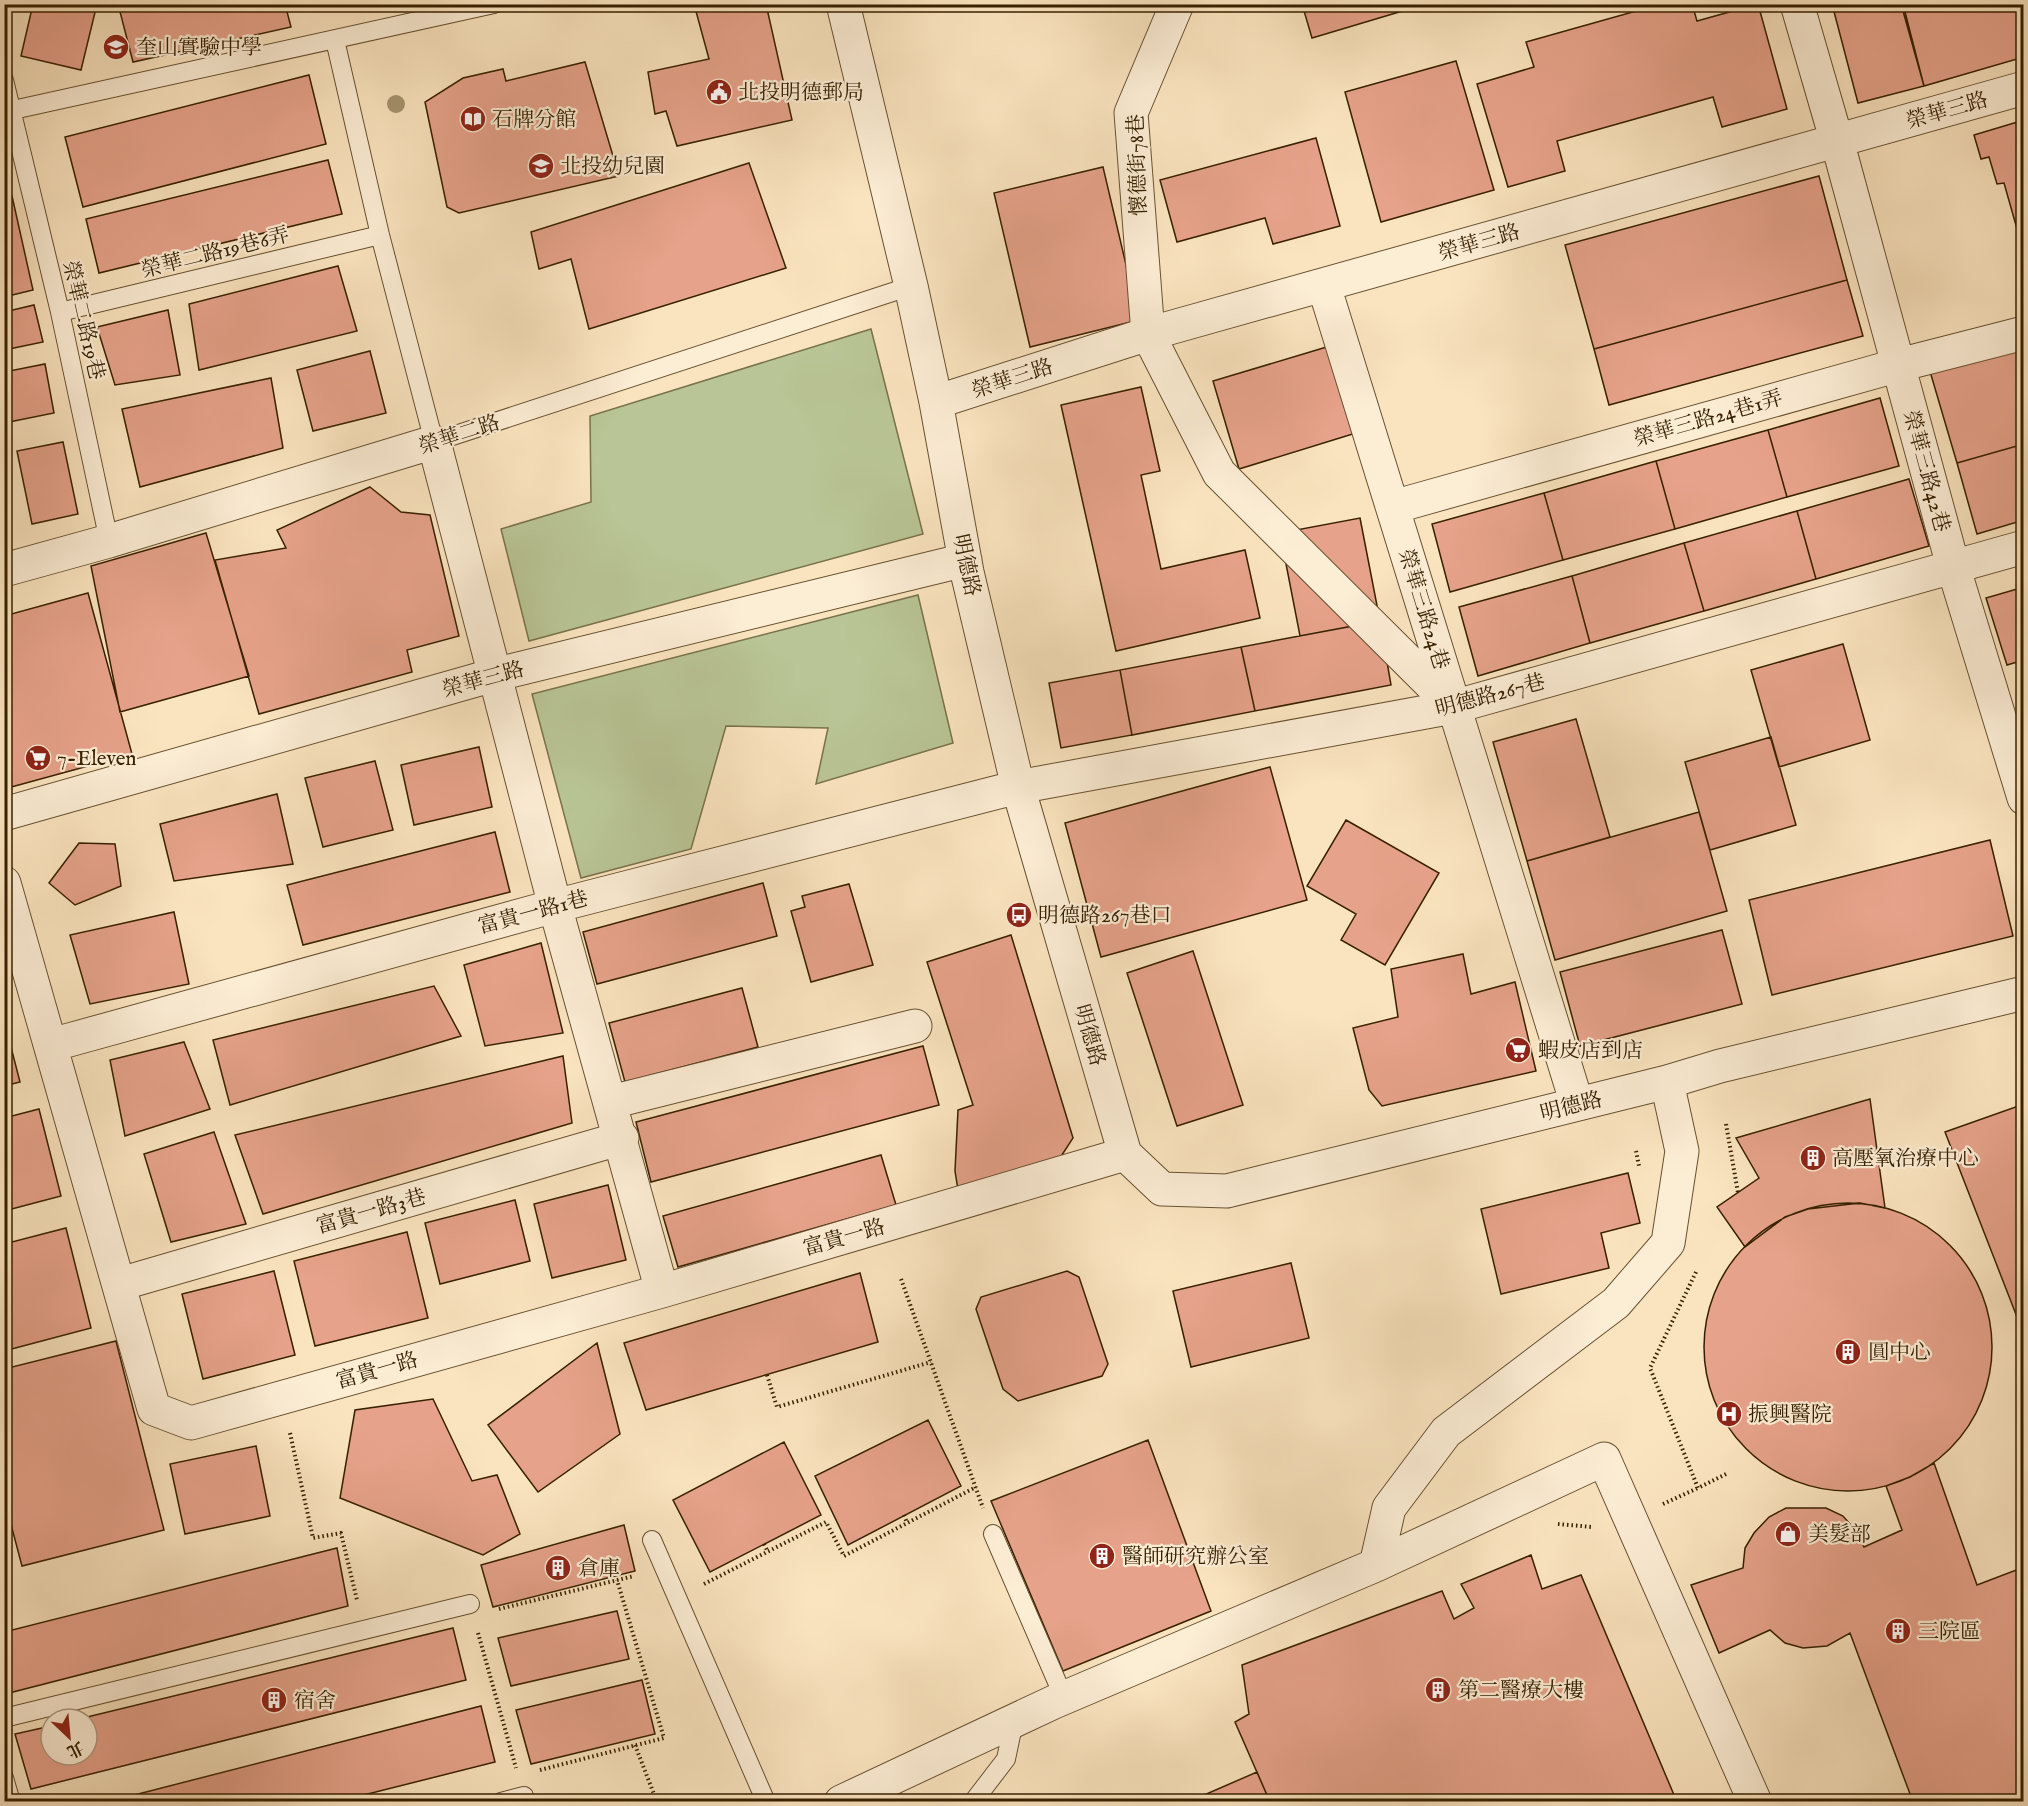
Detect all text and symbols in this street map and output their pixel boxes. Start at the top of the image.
school or university icon: 奎山實驗中學 [101,32,131,62]
place label: 奎山實驗中學 [136,35,262,62]
public building icon: 北投明德郵局 [704,77,734,107]
place label: 北投明德郵局 [738,80,864,107]
street label: 榮華三路 [1903,87,1992,136]
library icon: 石牌分館 [458,104,488,134]
place label: 石牌分館 [492,107,576,134]
street label: 懷德街78巷 [1123,113,1154,216]
school or university icon: 北投幼兒園 [526,151,556,181]
place label: 北投幼兒園 [560,154,665,181]
street label: 榮華三路 [1435,219,1524,268]
street label: 榮華二路19巷6弄 [138,222,292,285]
street label: 榮華二路19巷 [56,258,109,383]
street label: 榮華三路 [968,354,1057,405]
street label: 榮華三路24巷1弄 [1631,385,1786,454]
street label: 榮華三路42巷 [1896,407,1955,535]
street label: 榮華二路 [415,410,504,461]
street label: 明德路 [946,532,985,599]
street label: 榮華三路24巷 [1391,546,1454,673]
street label: 榮華三路 [439,657,527,704]
street label: 明德路267巷 [1433,669,1548,724]
supermarket icon: 7-Eleven [23,743,53,773]
place label: 7-Eleven [57,746,136,773]
street label: 富貴一路1巷 [475,886,591,941]
bus stop icon: 明德路267巷口 [1004,900,1034,930]
place label: 明德路267巷口 [1038,903,1172,930]
street label: 明德路 [1067,1001,1110,1069]
supermarket icon: 蝦皮店到店 [1503,1035,1533,1065]
place label: 蝦皮店到店 [1538,1038,1643,1065]
street label: 明德路 [1538,1087,1605,1128]
building icon: 高壓氧治療中心 [1798,1143,1828,1173]
place label: 高壓氧治療中心 [1832,1146,1979,1173]
street label: 富貴一路3巷 [313,1184,429,1241]
street label: 富貴一路 [800,1214,889,1263]
building icon: 圓中心 [1833,1337,1863,1367]
place label: 圓中心 [1868,1340,1931,1367]
street label: 富貴一路 [333,1347,422,1396]
hospital icon: 振興醫院 [1714,1399,1744,1429]
place label: 振興醫院 [1748,1402,1832,1429]
shop icon: 美髮部 [1773,1519,1803,1549]
place label: 美髮部 [1808,1522,1871,1549]
building icon: 醫師研究辦公室 [1087,1541,1117,1571]
place label: 醫師研究辦公室 [1122,1544,1269,1571]
building icon: 倉庫 [543,1553,573,1583]
place label: 倉庫 [578,1556,620,1583]
building icon: 三院區 [1883,1616,1913,1646]
place label: 三院區 [1918,1619,1981,1646]
building icon: 第二醫療大樓 [1423,1675,1453,1705]
place label: 第二醫療大樓 [1458,1678,1584,1705]
building icon: 宿舍 [259,1685,289,1715]
place label: 宿舍 [294,1688,336,1715]
north arrow [39,1707,99,1767]
text: 北 [63,1736,86,1761]

